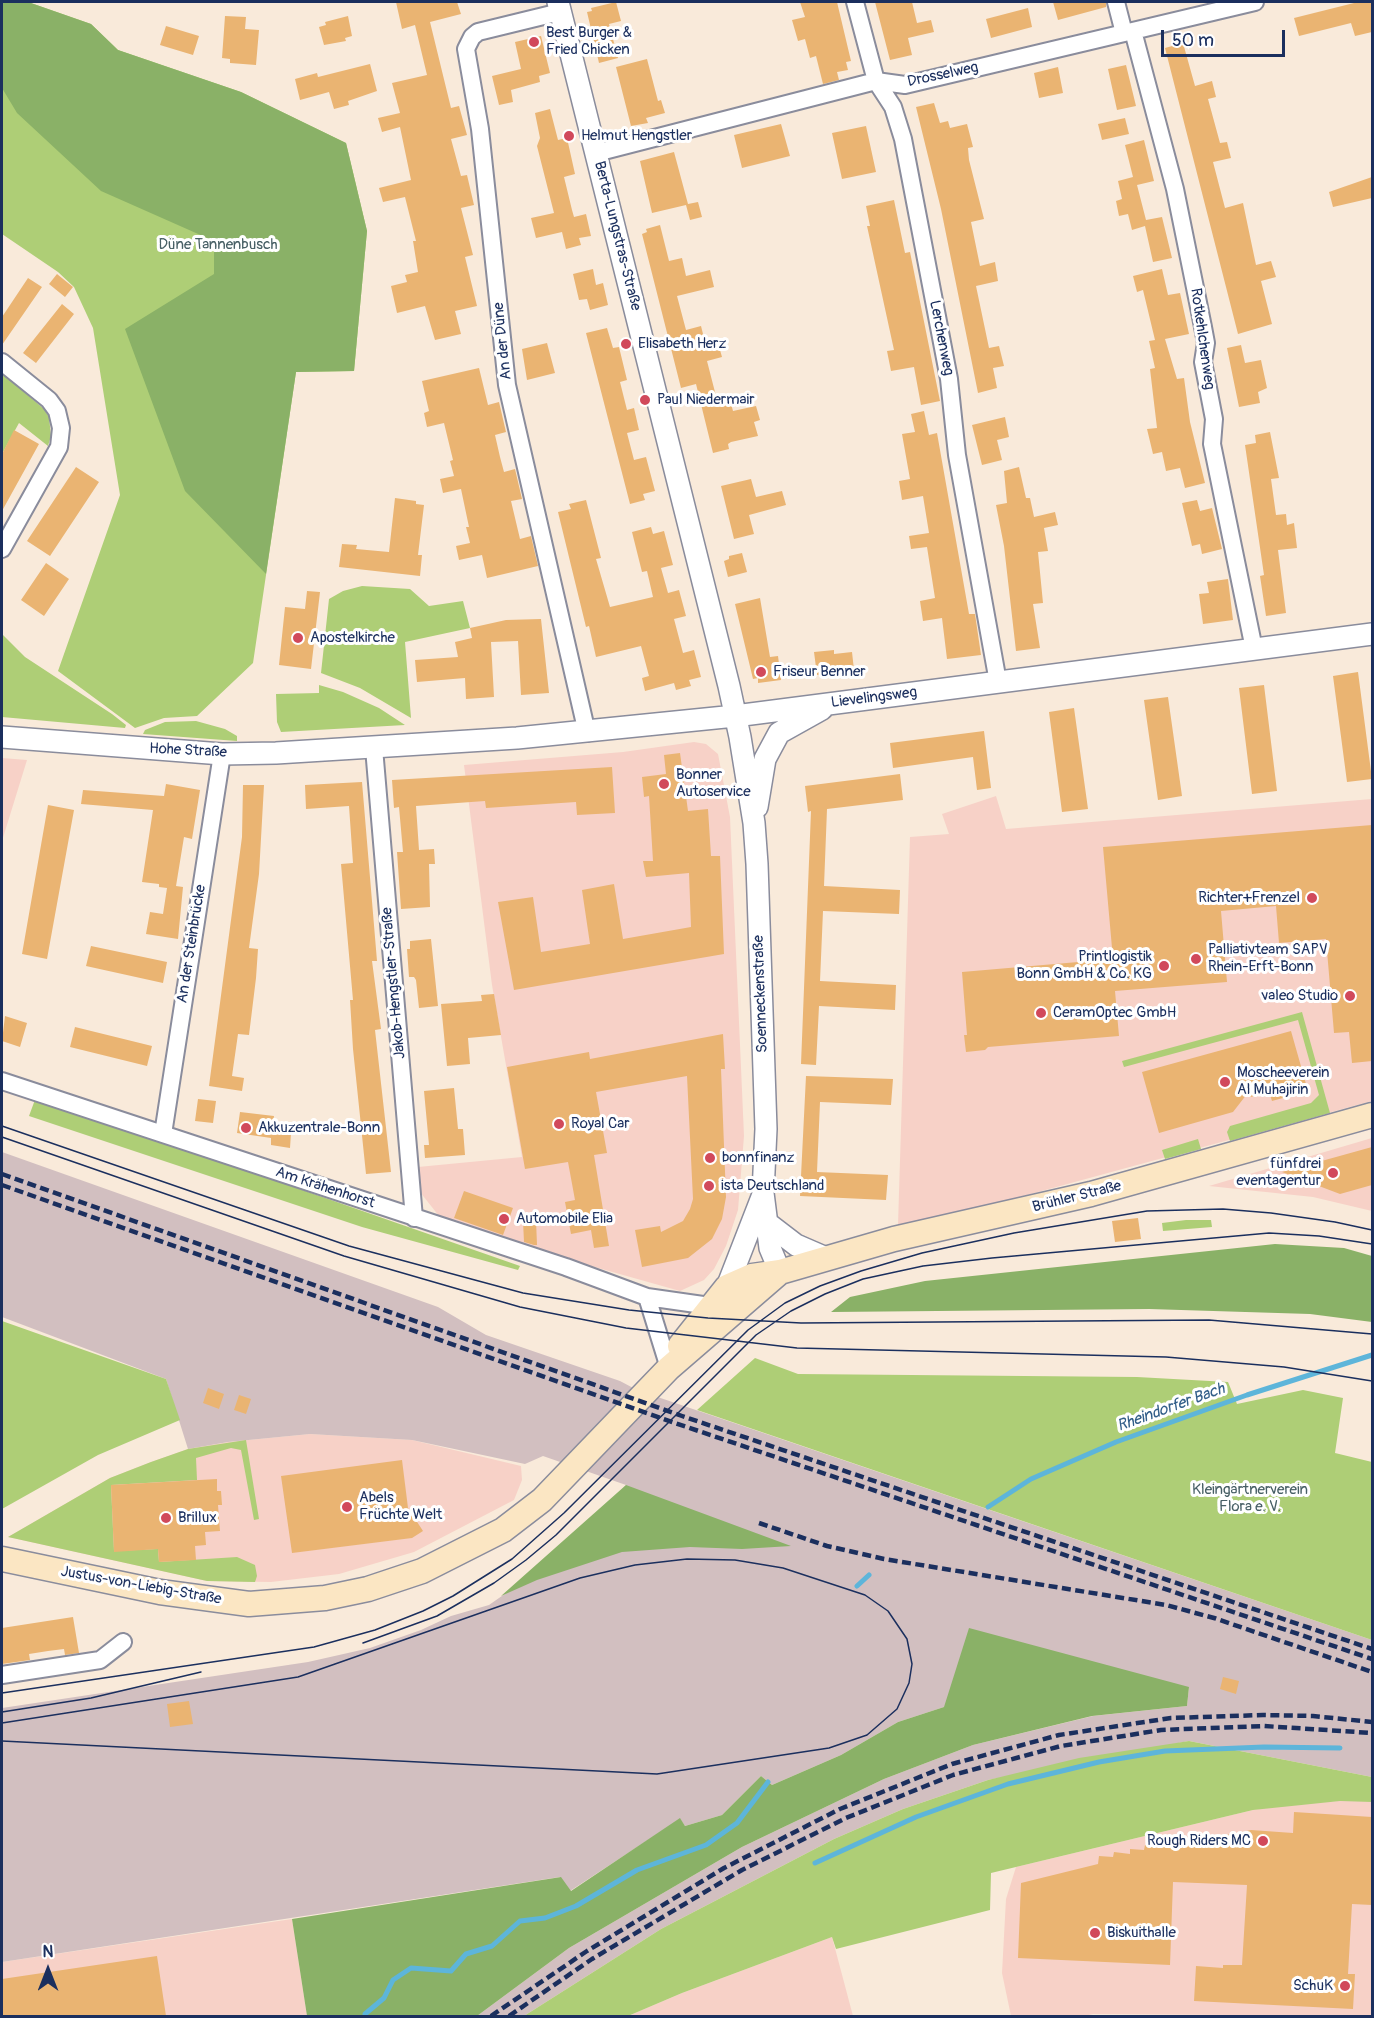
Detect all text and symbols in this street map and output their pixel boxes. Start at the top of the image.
scale bar [1164,18,1288,56]
place label: Best Burger & Fried Chicken [546,24,632,59]
text: 50 m [1172,29,1214,52]
marker: Best Burger & Fried Chicken [527,35,541,49]
street label: Drosselweg [906,59,980,91]
place label: Helmut Hengstler [581,127,692,145]
marker: Helmut Hengstler [562,129,576,143]
street label: Berta-Lungstras-Straße [590,159,644,313]
park label: Düne Tannenbusch [158,236,278,254]
street label: Rotkehlchenweg [1186,287,1218,391]
street label: Lerchenweg [925,299,957,377]
street label: An der Düne [490,301,516,381]
place label: Elisabeth Herz [638,335,726,353]
marker: Elisabeth Herz [619,337,633,351]
place label: Paul Niedermair [657,391,754,409]
marker: Paul Niedermair [638,393,652,407]
place label: Apostelkirche [310,629,395,647]
marker: Apostelkirche [291,631,305,645]
place label: Friseur Benner [773,663,866,681]
marker: Friseur Benner [754,665,768,679]
street label: Lievelingsweg [830,684,918,712]
street label: Hohe Straße [149,740,227,762]
place label: Bonner Autoservice [676,766,751,801]
marker: Bonner Autoservice [657,777,671,791]
street label: An der Steinbrücke [174,883,210,1005]
place label: Richter+Frenzel [1198,889,1300,907]
marker: Richter+Frenzel [1305,891,1319,905]
street label: Jakob-Hengstler-Straße [378,906,410,1060]
street label: Soenneckenstraße [750,935,772,1053]
place label: Palliativteam SAPV Rhein-Erft-Bonn [1208,941,1328,976]
place label: Printlogistik Bonn GmbH & Co. KG [1017,948,1152,983]
marker: Palliativteam SAPV Rhein-Erft-Bonn [1189,952,1203,966]
marker: Printlogistik Bonn GmbH & Co. KG [1157,959,1171,973]
place label: valeo Studio [1262,987,1338,1005]
marker: valeo Studio [1343,989,1357,1003]
place label: CeramOptec GmbH [1053,1004,1176,1022]
marker: CeramOptec GmbH [1034,1006,1048,1020]
place label: Moscheeverein Al Muhajirin [1237,1064,1330,1099]
marker: Moscheeverein Al Muhajirin [1218,1075,1232,1089]
place label: Royal Car [571,1115,630,1133]
marker: Royal Car [552,1117,566,1131]
place label: Akkuzentrale-Bonn [258,1119,380,1137]
marker: Akkuzentrale-Bonn [239,1121,253,1135]
place label: bonnfinanz [722,1149,794,1167]
marker: bonnfinanz [703,1151,717,1165]
place label: fünfdrei eventagentur [1236,1155,1321,1190]
street label: Am Krähenhorst [273,1163,377,1213]
marker: fünfdrei eventagentur [1326,1166,1340,1180]
place label: ista Deutschland [721,1177,824,1195]
street label: Brühler Straße [1031,1177,1123,1217]
marker: ista Deutschland [702,1179,716,1193]
place label: Automobile Elia [516,1210,613,1228]
marker: Automobile Elia [497,1212,511,1226]
water label: Rheindorfer Bach [1115,1380,1227,1436]
park label: Kleingärtnerverein Flora e. V. [1192,1481,1308,1516]
place label: Abels Früchte Welt [359,1489,442,1524]
marker: Abels Früchte Welt [340,1500,354,1514]
place label: Brillux [178,1509,217,1527]
marker: Brillux [159,1511,173,1525]
street label: Justus-von-Liebig-Straße [59,1563,223,1609]
place label: Rough Riders MC [1147,1832,1251,1850]
marker: Rough Riders MC [1256,1834,1270,1848]
place label: Biskuithalle [1107,1924,1176,1942]
marker: Biskuithalle [1088,1926,1102,1940]
north arrow [18,1940,78,2000]
text: N [43,1942,53,1962]
place label: SchuK [1293,1977,1333,1995]
marker: SchuK [1338,1979,1352,1993]

